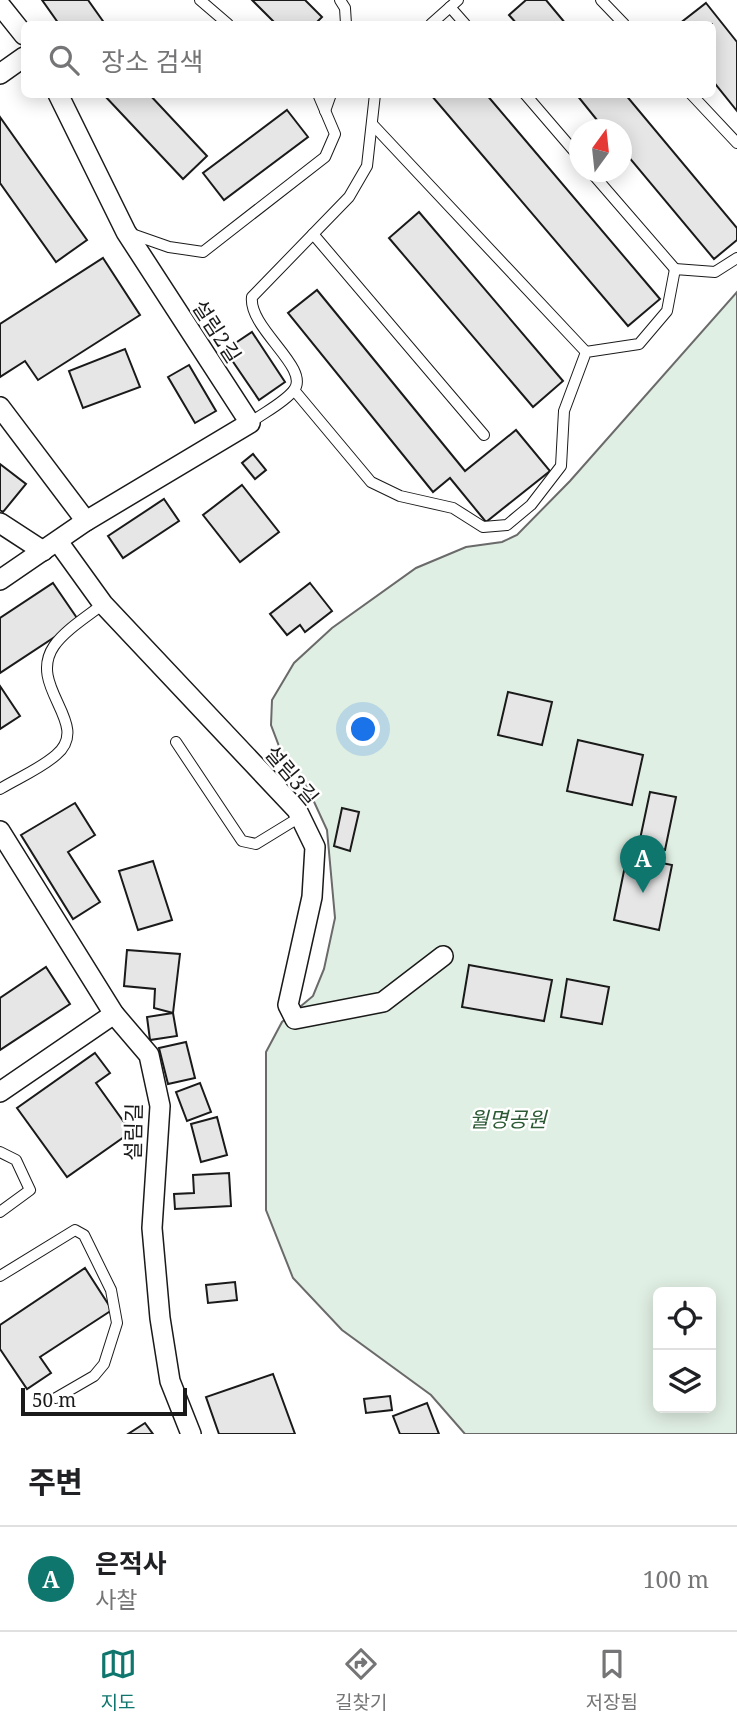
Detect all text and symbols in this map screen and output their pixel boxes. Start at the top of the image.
search box [21,21,716,98]
icon: search [45,41,83,79]
text: 장소 검색 [101,43,203,79]
north arrow [569,119,632,182]
street label: 설림2길 [186,294,248,368]
your location [346,712,380,746]
street label: 설림3길 [259,739,325,811]
pin: A [620,835,666,893]
street label: 설림길 [118,1103,148,1161]
park label: 월명공원 [469,1105,548,1133]
map controls [653,1287,716,1413]
button: locate [653,1287,716,1350]
button: layers [653,1350,716,1413]
scale bar [21,1385,187,1417]
text: 50 m [32,1387,76,1413]
text: 주변 [28,1461,83,1502]
text: 은적사 [95,1545,167,1581]
text: A [42,1563,60,1595]
text: 100 m [643,1563,709,1595]
text: 사찰 [95,1583,137,1615]
tab: 지도 [99,1645,137,1715]
tab: 길찾기 [335,1645,388,1715]
tab: 저장됨 [586,1645,638,1715]

